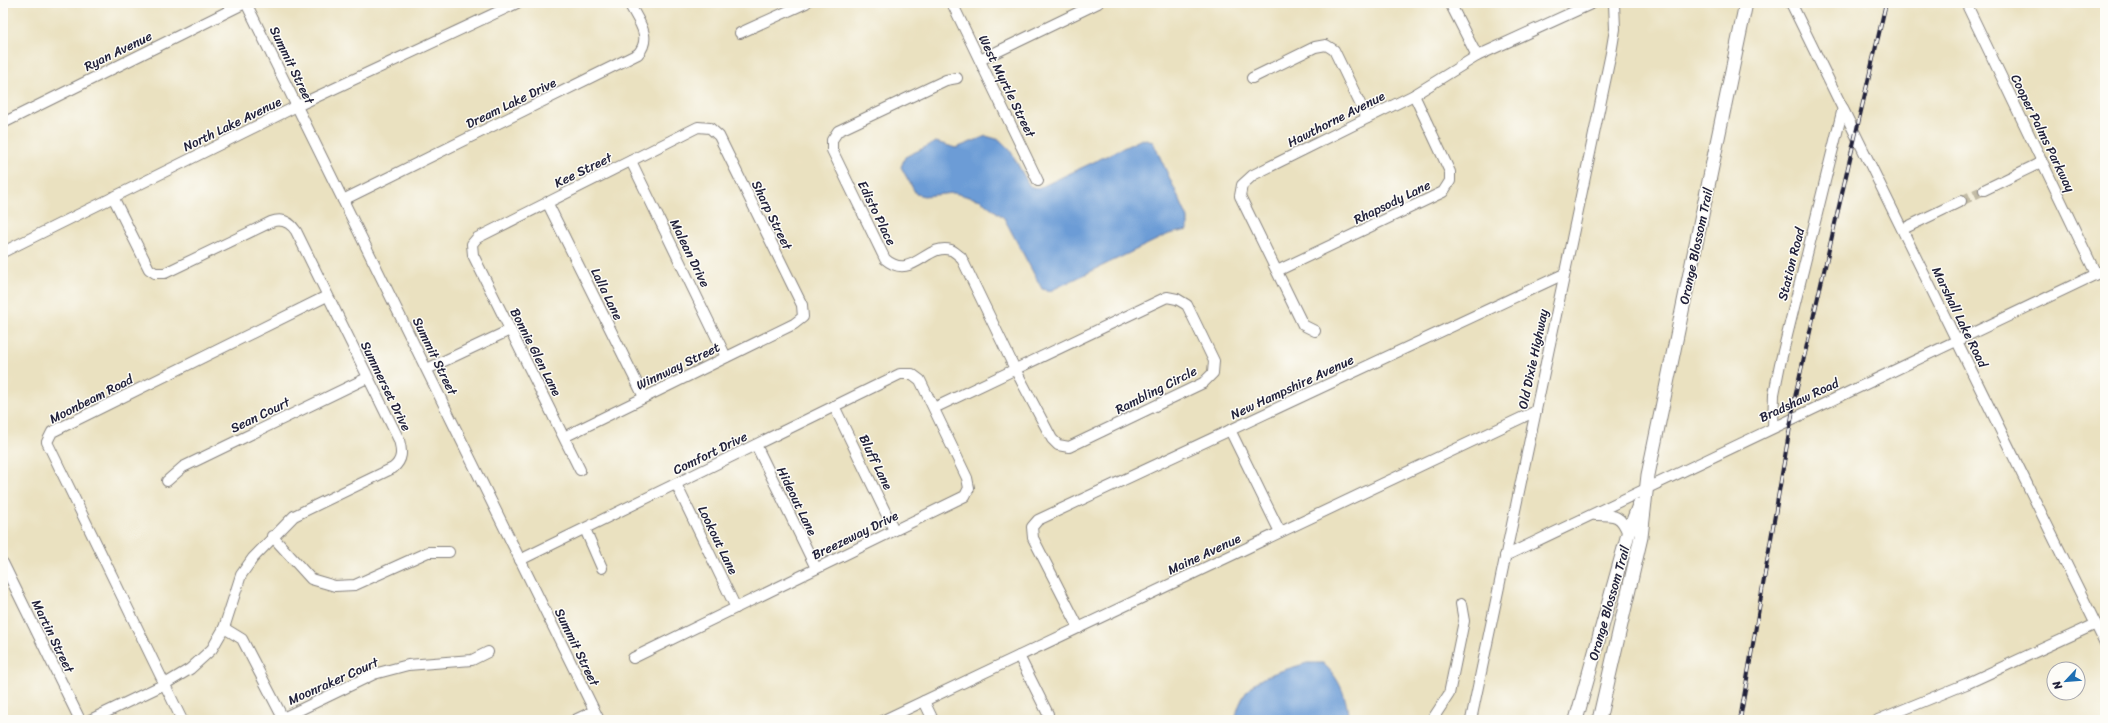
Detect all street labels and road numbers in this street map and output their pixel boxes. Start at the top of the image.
street label: Summit Street [263,22,321,109]
street label: Ryan Avenue [80,24,156,77]
street label: West Myrtle Street [972,31,1042,142]
street label: Cooper Palms Parkway [2004,70,2082,196]
street label: Dream Lake Drive [462,71,560,135]
street label: Hawthorne Avenue [1283,84,1389,154]
street label: North Lake Avenue [179,90,285,158]
street label: Kee Street [550,146,617,194]
street label: Rhapsody Lane [1350,173,1435,231]
street label: Sharp Street [745,176,799,254]
street label: Edisto Place [851,176,903,250]
street label: Orange Blossom Trail [1672,185,1720,306]
street label: Malean Drive [663,215,717,292]
street label: Station Road [1771,224,1811,303]
street label: Marshall Lake Road [1926,263,1995,372]
street label: Lalla Lane [584,264,630,325]
street label: Bonnie Glen Lane [504,304,568,400]
street label: Old Dixie Highway [1511,306,1555,411]
street label: Summit Street [406,313,464,400]
street label: Winnway Street [632,336,724,396]
street label: Summerset Drive [354,337,418,435]
street label: New Hampshire Avenue [1226,348,1358,426]
street label: Rambling Circle [1111,359,1201,421]
street label: Moonbeam Road [45,367,138,430]
street label: Bradshaw Road [1755,371,1844,429]
street label: Sean Court [226,390,294,439]
street label: Comfort Drive [669,425,752,481]
street label: Bluff Lane [853,430,899,494]
street label: Hideout Lane [770,462,824,540]
street label: Lookout Lane [691,501,745,579]
street label: Breezeway Drive [808,504,902,566]
street label: Maine Avenue [1163,527,1245,581]
street label: Orange Blossom Trail [1582,542,1636,663]
street label: Martin Street [25,595,81,677]
street label: Summit Street [548,604,606,691]
street label: Moonraker Court [284,650,383,711]

